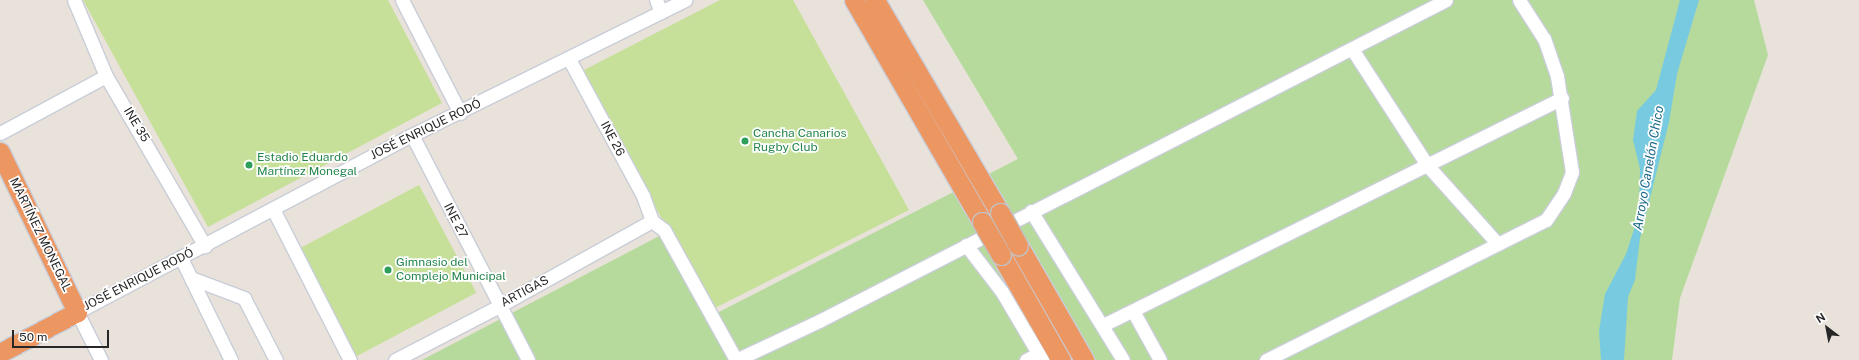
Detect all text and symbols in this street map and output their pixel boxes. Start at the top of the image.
street label: JOSÉ ENRIQUE RODÓ [368,97,484,163]
street label: INE 35 [120,105,152,145]
water label: Arroyo Canelón Chico [1630,105,1668,231]
street label: INE 26 [597,119,627,159]
place label: Cancha Canarios Rugby Club [753,127,846,155]
marker: Cancha Canarios Rugby Club [740,136,750,146]
place label: Estadio Eduardo Martínez Monegal [257,151,357,179]
marker: Estadio Eduardo Martínez Monegal [244,160,254,170]
street label: MARTÍNEZ MONEGAL [6,176,74,294]
street label: INE 27 [440,201,470,241]
street label: JOSÉ ENRIQUE RODÓ [82,246,196,314]
place label: Gimnasio del Complejo Municipal [396,256,506,284]
marker: Gimnasio del Complejo Municipal [383,265,393,275]
street label: ARTIGAS [499,273,551,311]
north arrow [1807,308,1847,348]
text: N [1814,310,1827,325]
scale bar [14,322,111,348]
text: 50 m [19,330,47,344]

